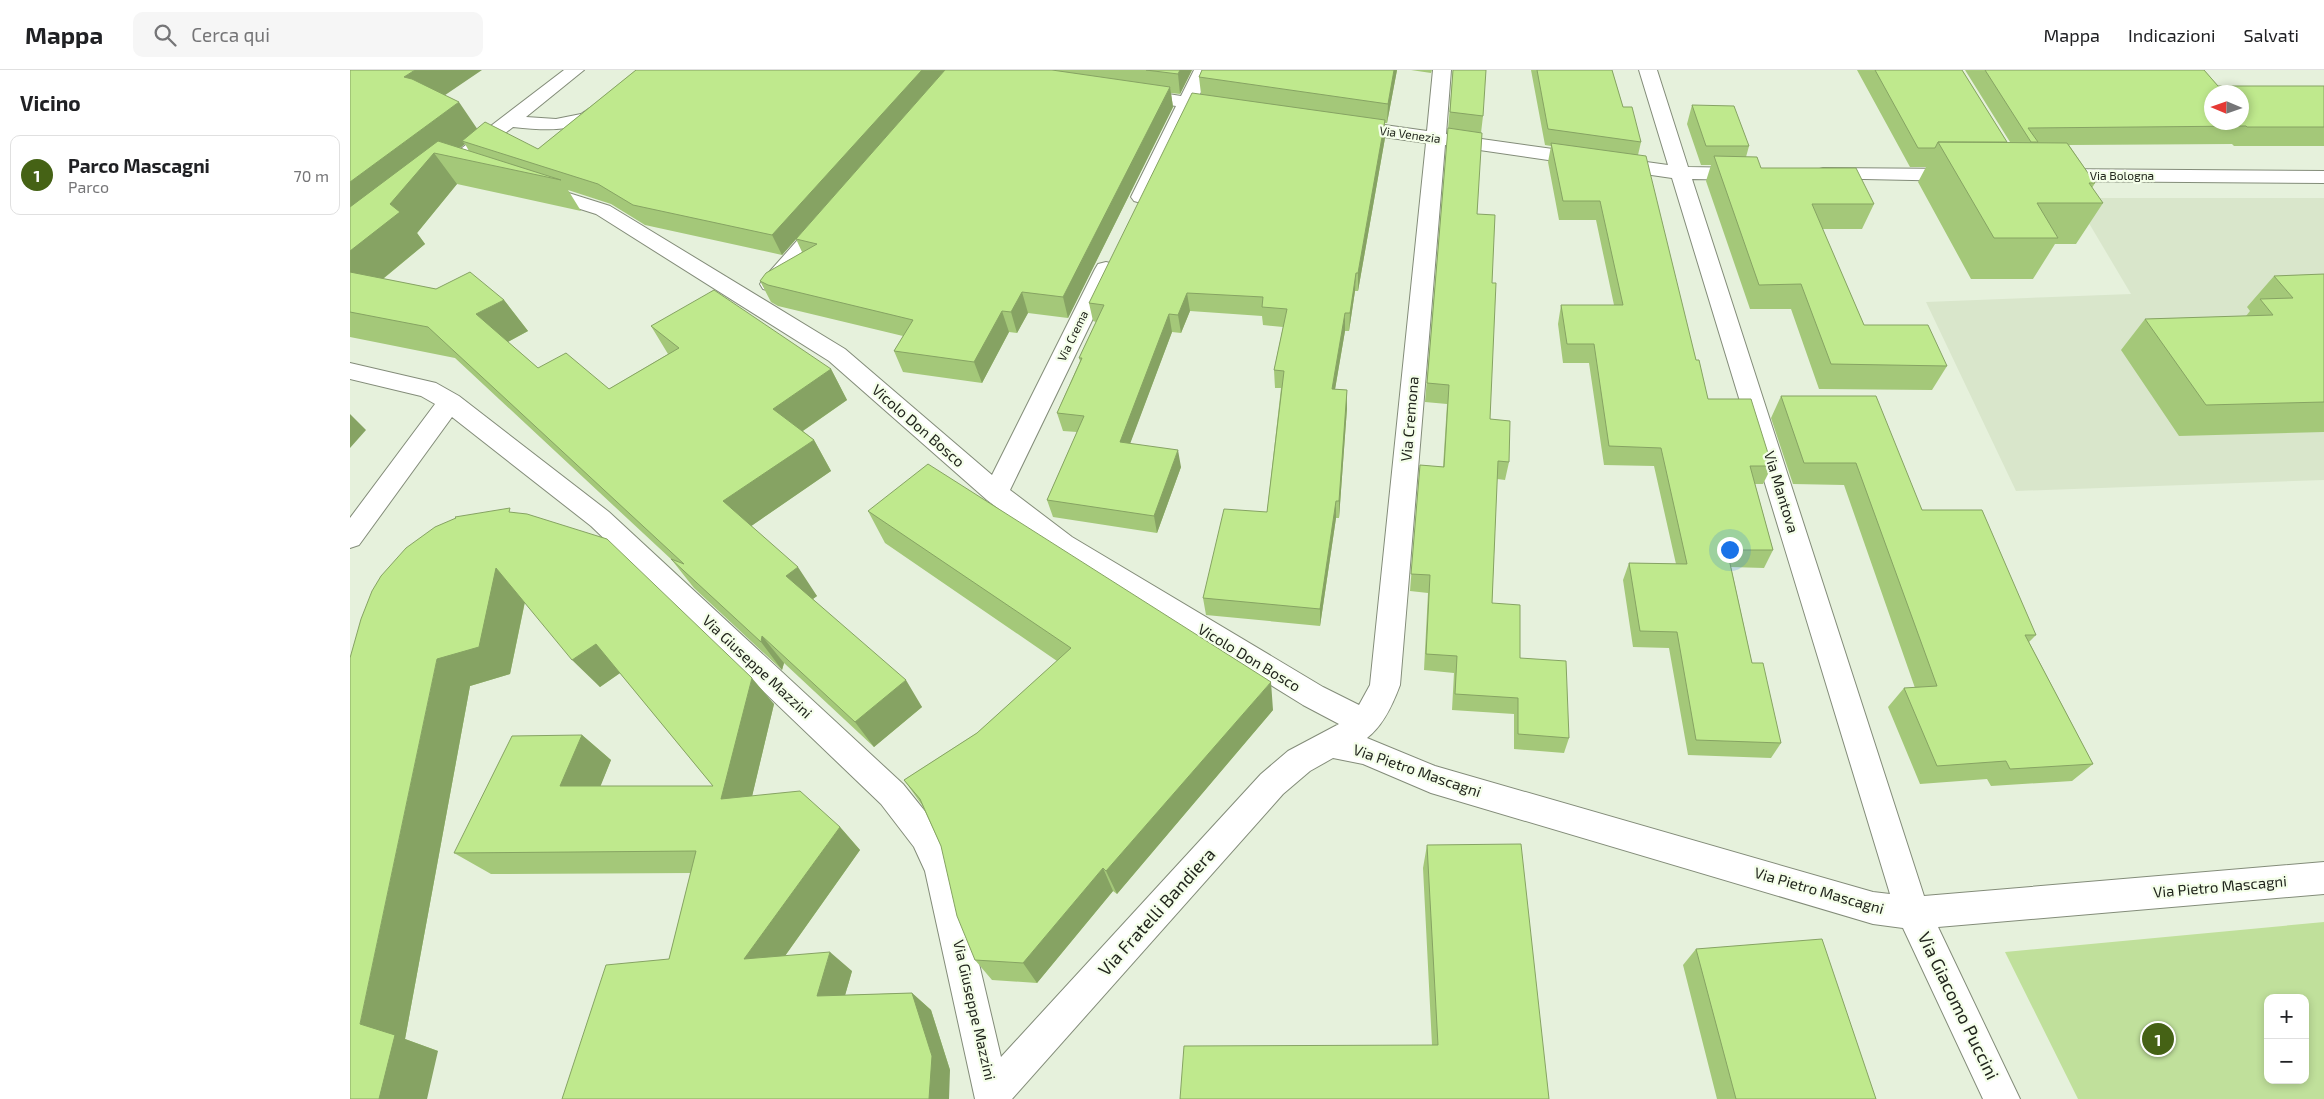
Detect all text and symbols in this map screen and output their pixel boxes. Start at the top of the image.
search box [133,12,483,57]
text: Mappa [25,20,103,49]
icon: search [151,21,179,49]
text: Cerca qui [191,23,270,46]
text: Mappa [2044,24,2100,46]
text: Indicazioni [2128,24,2215,46]
text: Salvati [2243,24,2299,46]
north arrow [2204,85,2249,130]
text: Vicino [20,90,81,115]
street label: Via Venezia [1379,123,1442,145]
text: Parco Mascagni [68,154,210,177]
text: 1 [34,166,40,185]
text: 70 m [294,166,329,185]
street label: Via Bologna [2090,168,2154,182]
text: Parco [68,177,109,196]
street label: Via Crema [1054,308,1090,363]
street label: Via Cremona [1396,376,1422,462]
street label: Vicolo Don Bosco [869,380,969,470]
street label: Via Mantova [1761,449,1803,535]
your location [1717,537,1743,563]
street label: Via Giuseppe Mazzini [699,611,816,722]
street label: Vicolo Don Bosco [1195,619,1304,695]
street label: Via Pietro Mascagni [1351,740,1484,800]
street label: Via Fratelli Bandiera [1093,843,1219,980]
street label: Via Pietro Mascagni [1752,863,1886,917]
street label: Via Pietro Mascagni [2152,871,2287,901]
street label: Via Giacomo Puccini [1914,928,2004,1083]
street label: Via Giuseppe Mazzini [950,938,1000,1082]
map controls [2264,994,2309,1084]
button: + [2264,994,2309,1039]
pin: 1 [2142,1020,2174,1058]
button: − [2264,1039,2309,1084]

